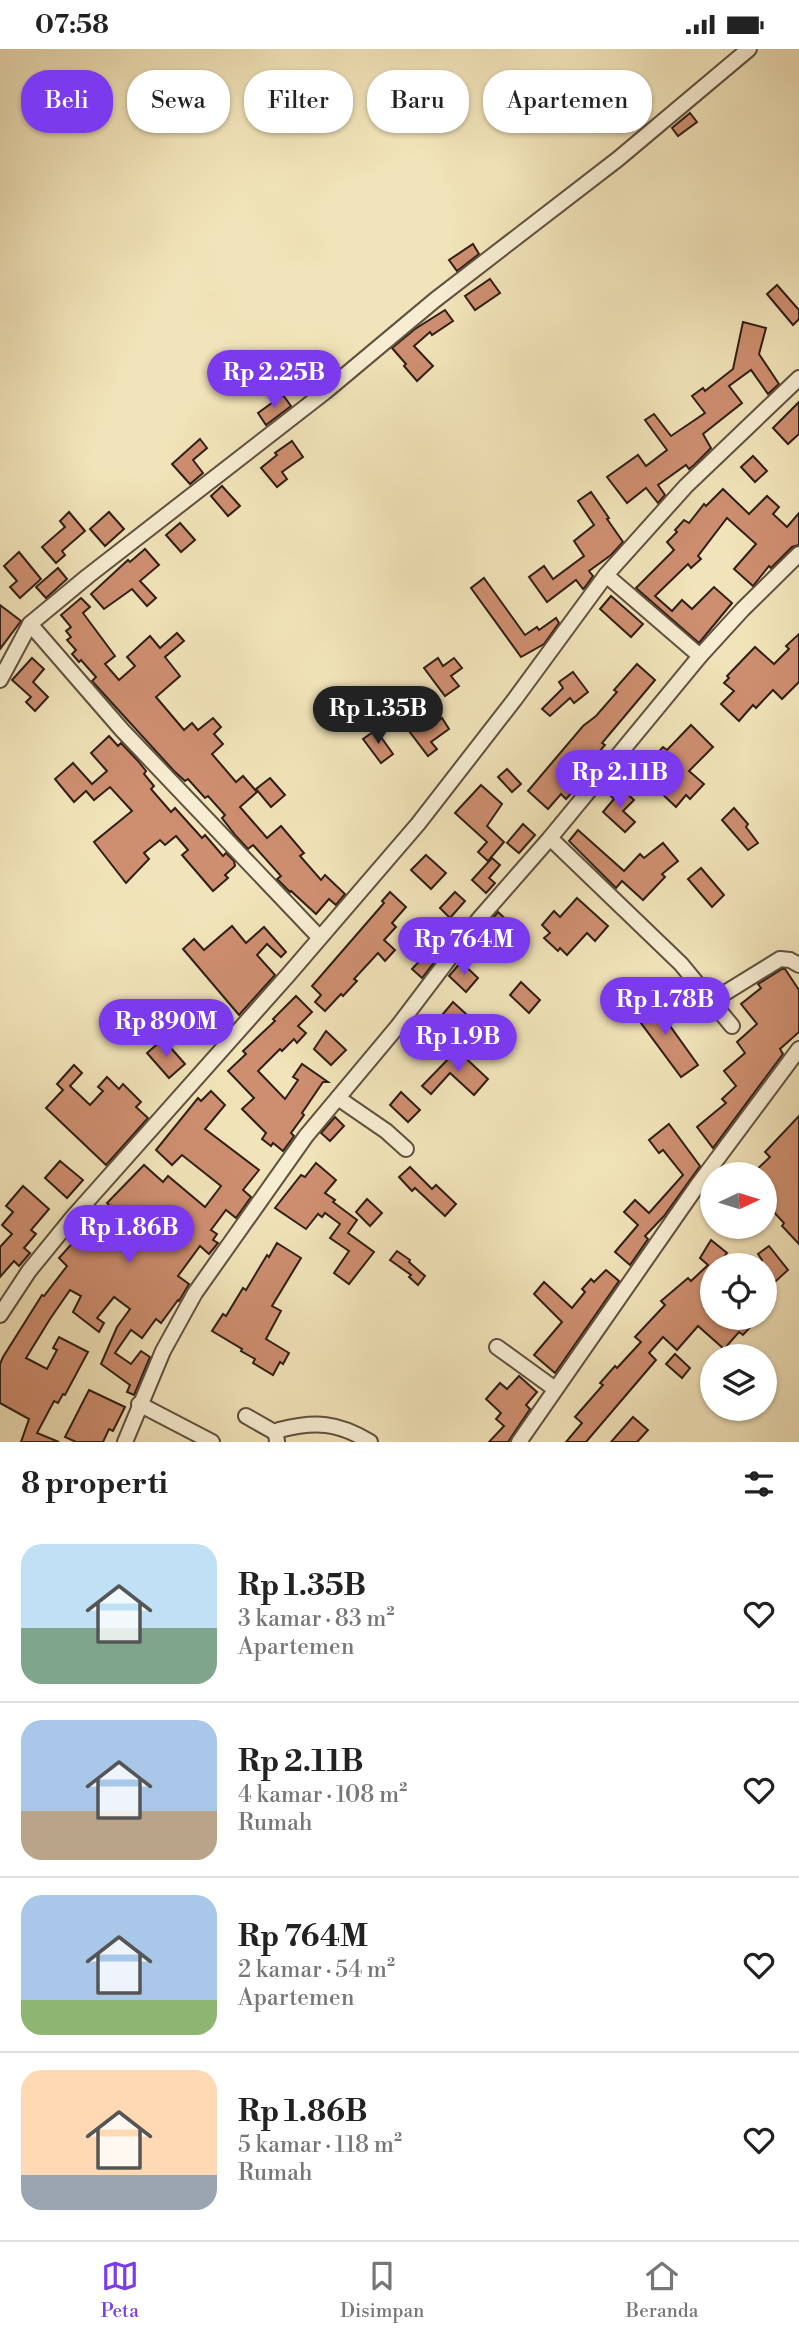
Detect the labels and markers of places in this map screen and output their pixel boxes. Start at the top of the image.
pin: Rp 2.25B [202,351,346,410]
pin: Rp 1.35B [306,687,450,746]
pin: Rp 2.11B [548,751,692,810]
pin: Rp 764M [399,918,529,977]
pin: Rp 1.78B [593,977,737,1037]
pin: Rp 890M [101,999,231,1059]
pin: Rp 1.9B [393,1014,523,1074]
pin: Rp 1.86B [57,1205,201,1265]

